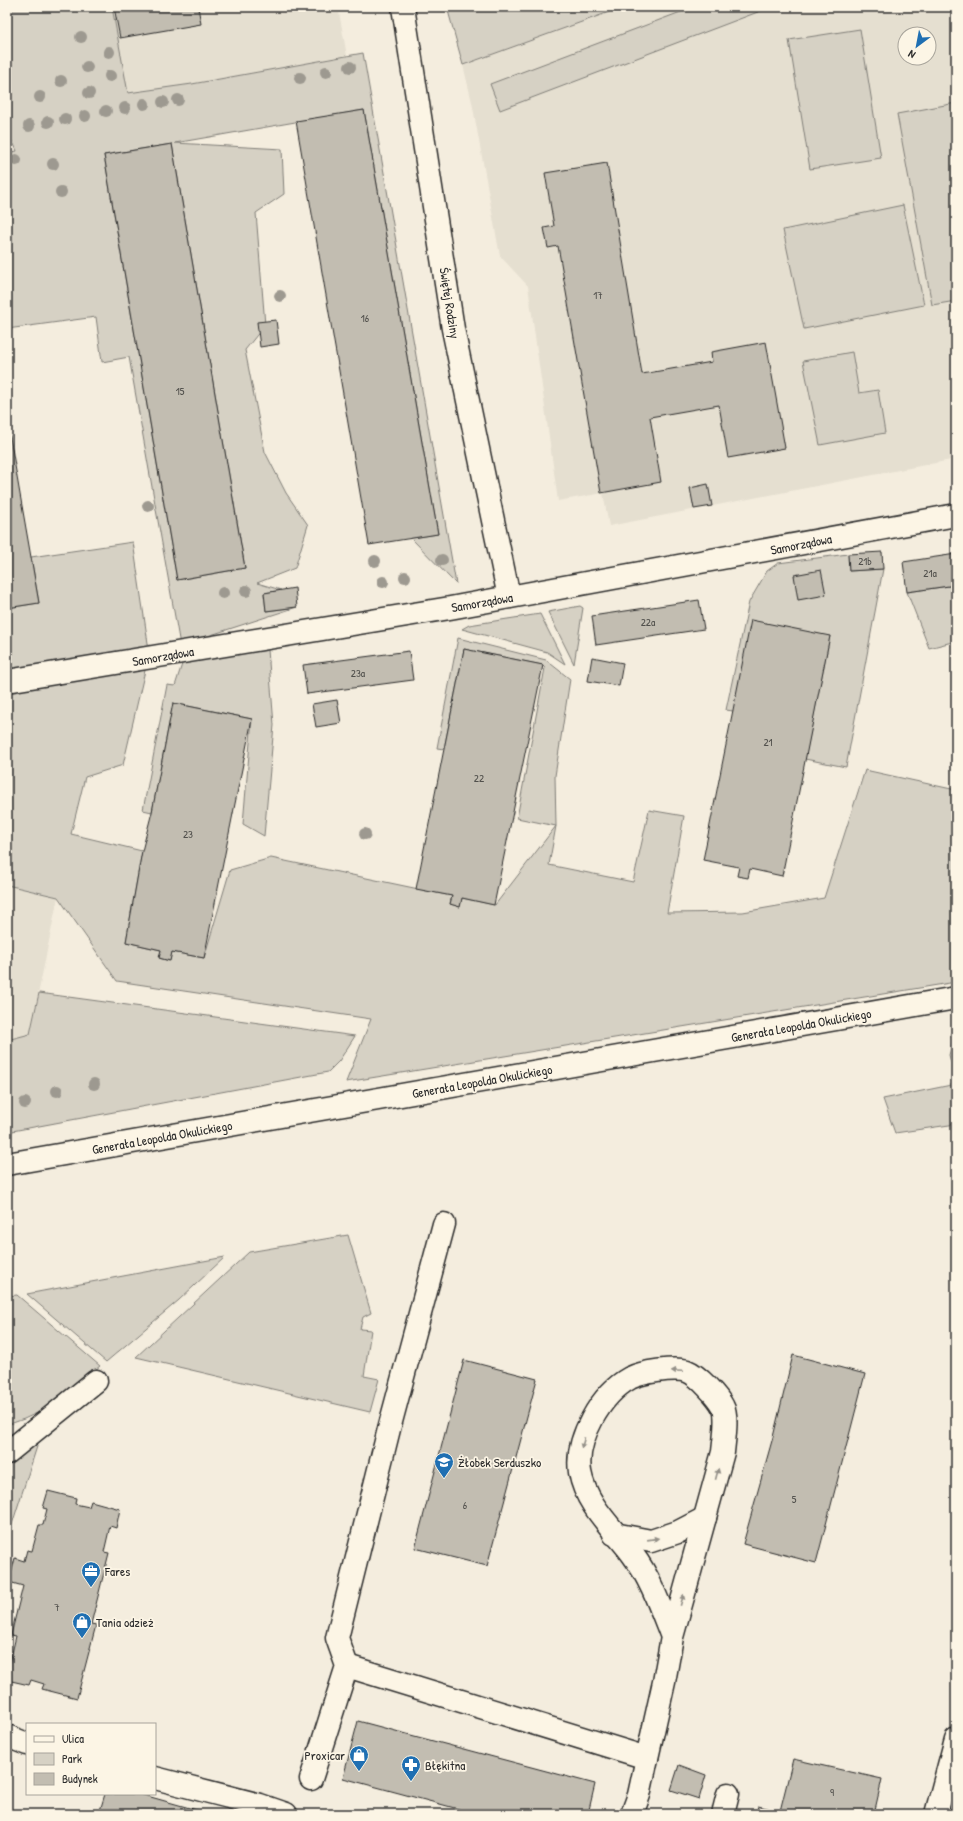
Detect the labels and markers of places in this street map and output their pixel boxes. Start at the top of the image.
school or university icon: Żłobek Serduszko [433,1451,455,1479]
place label: Żłobek Serduszko [458,1453,541,1471]
office icon: Fares [80,1560,102,1588]
place label: Fares [104,1562,130,1580]
shop icon: Tania odzież [71,1611,93,1639]
place label: Tania odzież [96,1613,154,1631]
shop icon: Proxicar [348,1744,370,1772]
place label: Proxicar [305,1746,345,1764]
pharmacy icon: Błękitna [400,1754,422,1782]
place label: Błękitna [425,1756,465,1774]

